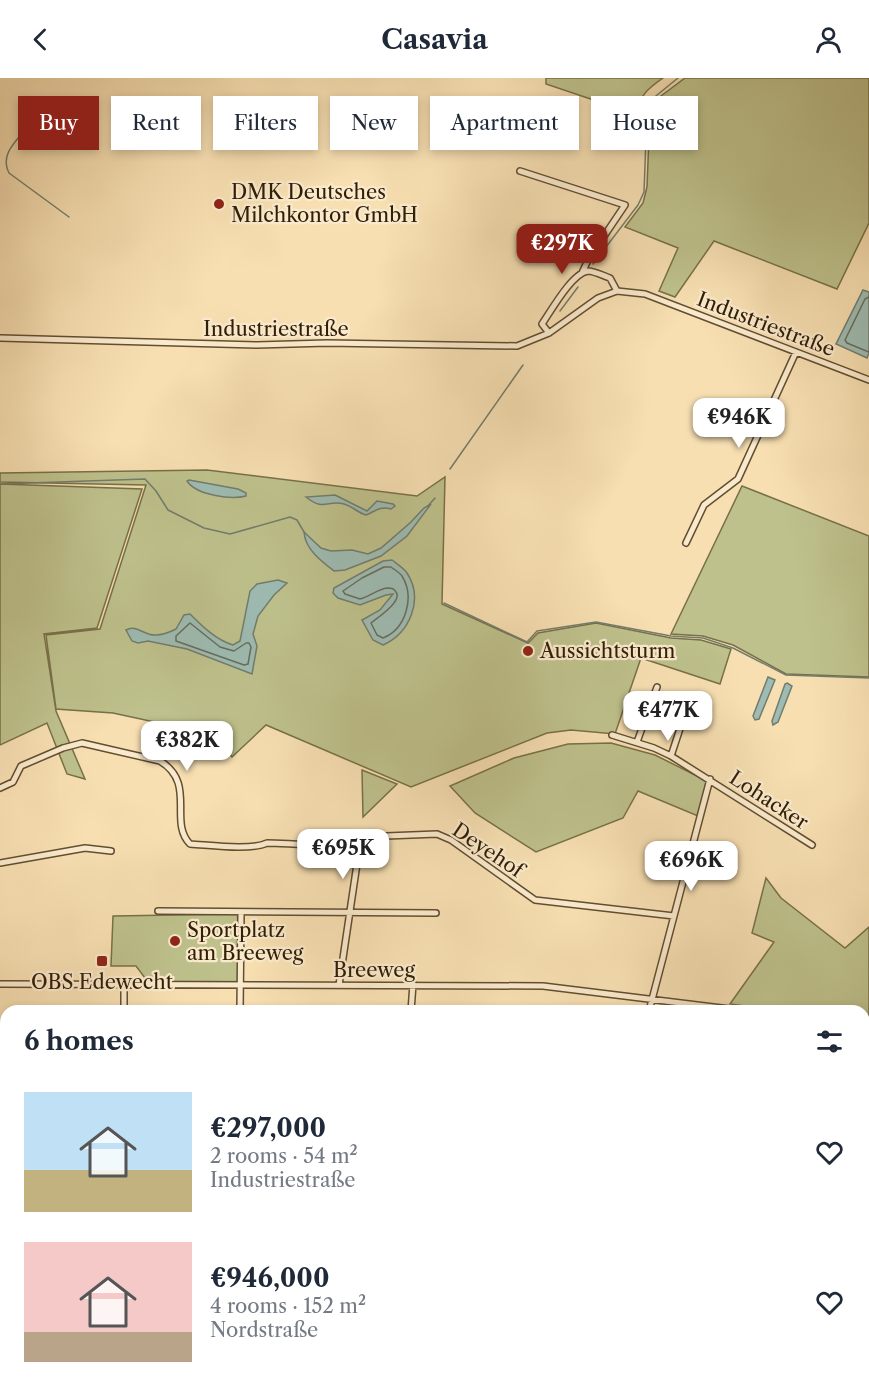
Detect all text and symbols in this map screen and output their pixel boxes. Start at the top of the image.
icon: back [24,23,57,56]
text: Casavia [381,23,488,56]
icon: person [812,23,845,56]
chip: Buy [18,96,99,150]
chip: Rent [111,96,201,150]
chip: Filters [213,96,318,150]
chip: New [330,96,418,150]
chip: Apartment [430,96,579,150]
chip: House [591,96,698,150]
place label: DMK Deutsches Milchkontor GmbH [231,180,418,227]
marker: DMK Deutsches Milchkontor GmbH [212,197,226,211]
pin: €297K [520,224,604,275]
text: €297K [531,231,593,255]
street label: Industriestraße [694,287,838,361]
street label: Industriestraße [203,317,349,341]
pin: €946K [697,398,781,449]
text: €946K [707,405,771,429]
place label: Aussichtsturm [539,639,676,663]
marker: Aussichtsturm [521,644,535,658]
pin: €477K [626,691,710,742]
text: €477K [637,698,699,722]
pin: €382K [145,721,229,772]
text: €382K [155,728,219,752]
street label: Lohacker [725,766,813,835]
street label: Deyehof [448,818,531,884]
pin: €695K [301,829,385,880]
text: €695K [311,836,375,860]
pin: €696K [649,841,733,892]
text: €696K [659,848,723,872]
place label: Sportplatz am Breeweg [187,918,304,965]
marker: Sportplatz am Breeweg [168,934,182,948]
marker: OBS Edewecht [95,954,109,968]
street label: Breeweg [333,958,415,982]
place label: OBS Edewecht [31,970,173,994]
text: 6 homes [24,1025,134,1057]
icon: filters [813,1025,846,1058]
text: €297,000 [210,1112,326,1144]
icon: home [72,1116,144,1188]
icon: heart [813,1136,846,1169]
text: 2 rooms · 54 m² [210,1144,358,1168]
text: Industriestraße [210,1168,356,1192]
text: €946,000 [210,1262,330,1294]
icon: home [72,1266,144,1338]
icon: heart [813,1286,846,1319]
text: 4 rooms · 152 m² [210,1294,366,1318]
text: Nordstraße [210,1318,318,1342]

